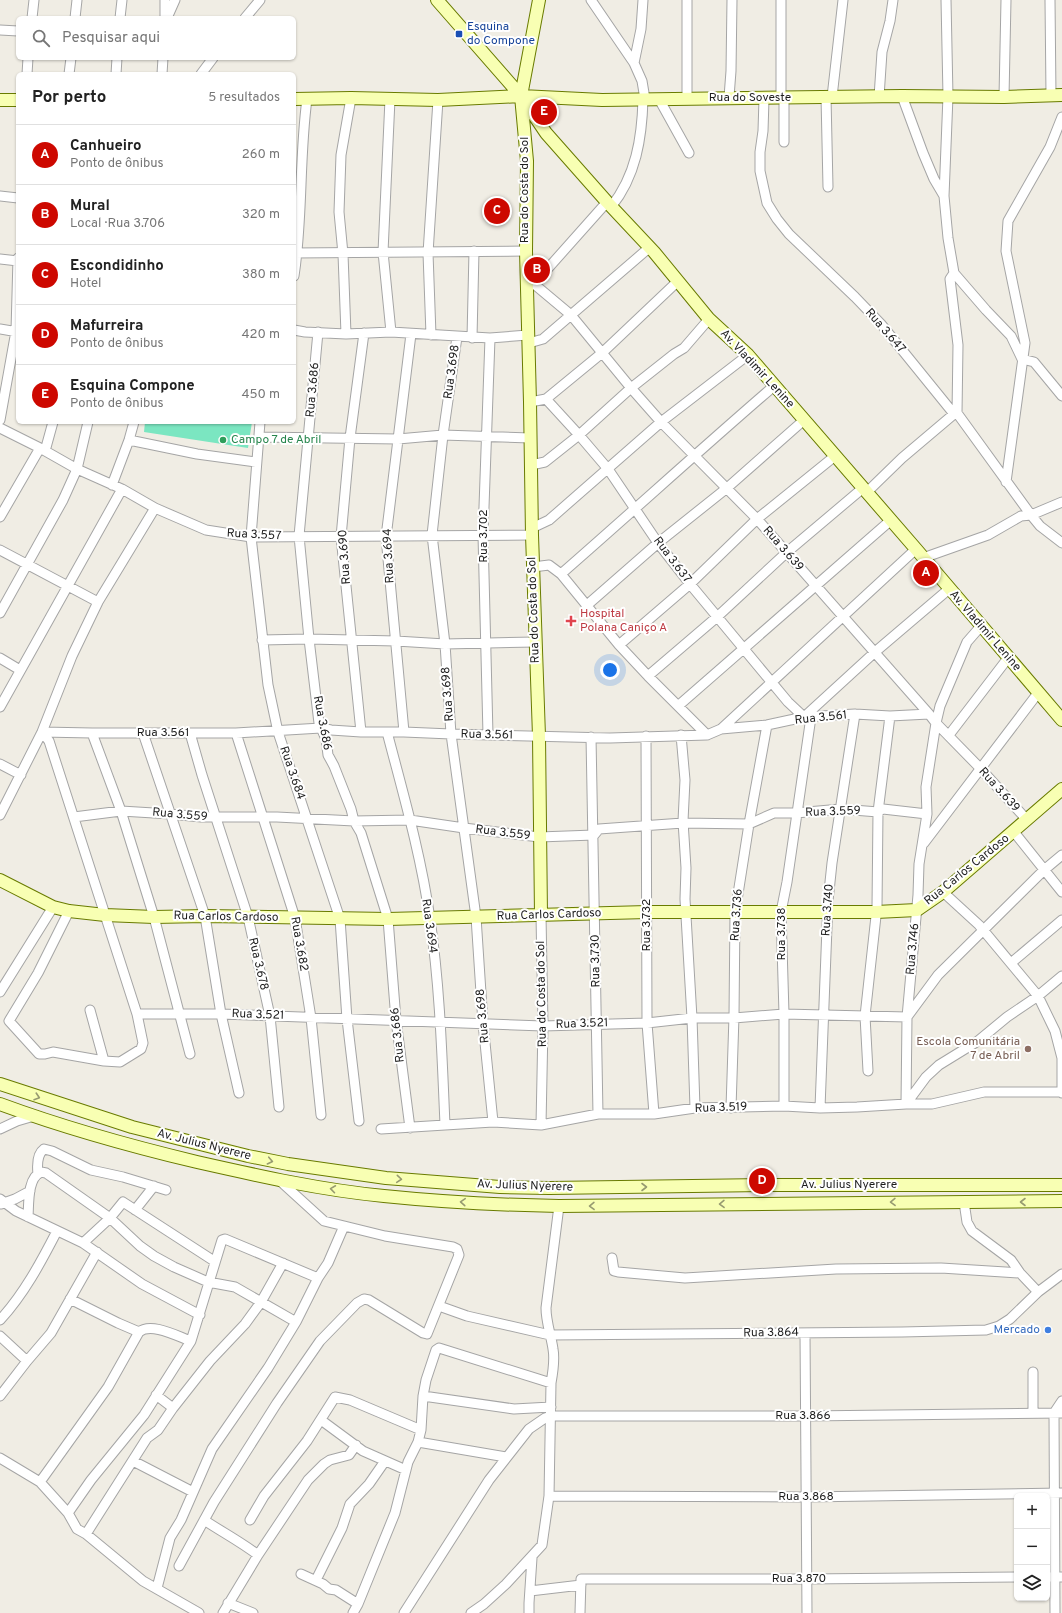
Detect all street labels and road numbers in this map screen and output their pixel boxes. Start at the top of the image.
street label: Rua do Soveste [709,90,791,106]
street label: Rua do Costa do Sol [517,137,533,243]
street label: Rua 3.647 [861,305,909,357]
street label: Av. Vladimir Lenine [716,326,798,412]
street label: Rua 3.698 [440,344,464,400]
street label: Rua 3.686 [303,362,323,418]
street label: Rua 3.702 [476,509,492,563]
street label: Rua 3.639 [759,523,807,575]
street label: Rua 3.557 [226,526,282,544]
street label: Rua 3.694 [380,528,398,584]
street label: Rua 3.690 [335,529,355,585]
street label: Rua 3.637 [649,534,695,586]
street label: Rua do Costa do Sol [524,556,544,664]
street label: Av. Vladimir Lenine [945,587,1025,675]
street label: Rua 3.698 [438,666,458,722]
street label: Rua 3.686 [309,694,335,752]
street label: Rua 3.561 [794,707,848,729]
street label: Rua 3.561 [137,725,189,741]
street label: Rua 3.561 [460,727,514,743]
street label: Rua 3.684 [275,744,309,802]
street label: Rua 3.639 [975,764,1023,816]
street label: Rua 3.559 [805,803,861,821]
street label: Rua 3.559 [152,805,208,825]
street label: Rua 3.559 [474,822,532,844]
street label: Rua Carlos Cardoso [921,831,1013,909]
street label: Rua 3.740 [818,883,838,937]
street label: Rua 3.736 [727,888,747,942]
street label: Rua 3.694 [417,898,441,954]
street label: Rua 3.732 [639,899,655,951]
street label: Rua Carlos Cardoso [496,905,602,925]
street label: Rua 3.738 [774,907,790,961]
street label: Rua Carlos Cardoso [173,908,279,926]
street label: Rua 3.682 [286,915,312,973]
street label: Rua 3.746 [903,922,923,976]
street label: Rua 3.730 [588,934,604,988]
street label: Rua 3.678 [244,936,272,992]
street label: Rua do Costa do Sol [533,941,551,1047]
street label: Rua 3.698 [473,988,493,1044]
street label: Rua 3.521 [231,1006,285,1024]
street label: Rua 3.686 [387,1007,409,1063]
street label: Rua 3.521 [555,1015,609,1033]
street label: Rua 3.519 [694,1099,748,1117]
street label: Av. Julius Nyerere [155,1126,253,1164]
street label: Av. Julius Nyerere [477,1176,573,1196]
street label: Av. Julius Nyerere [801,1177,897,1193]
street label: Rua 3.864 [743,1325,799,1341]
street label: Rua 3.866 [775,1408,831,1424]
street label: Rua 3.868 [778,1489,834,1505]
street label: Rua 3.870 [772,1571,826,1587]

